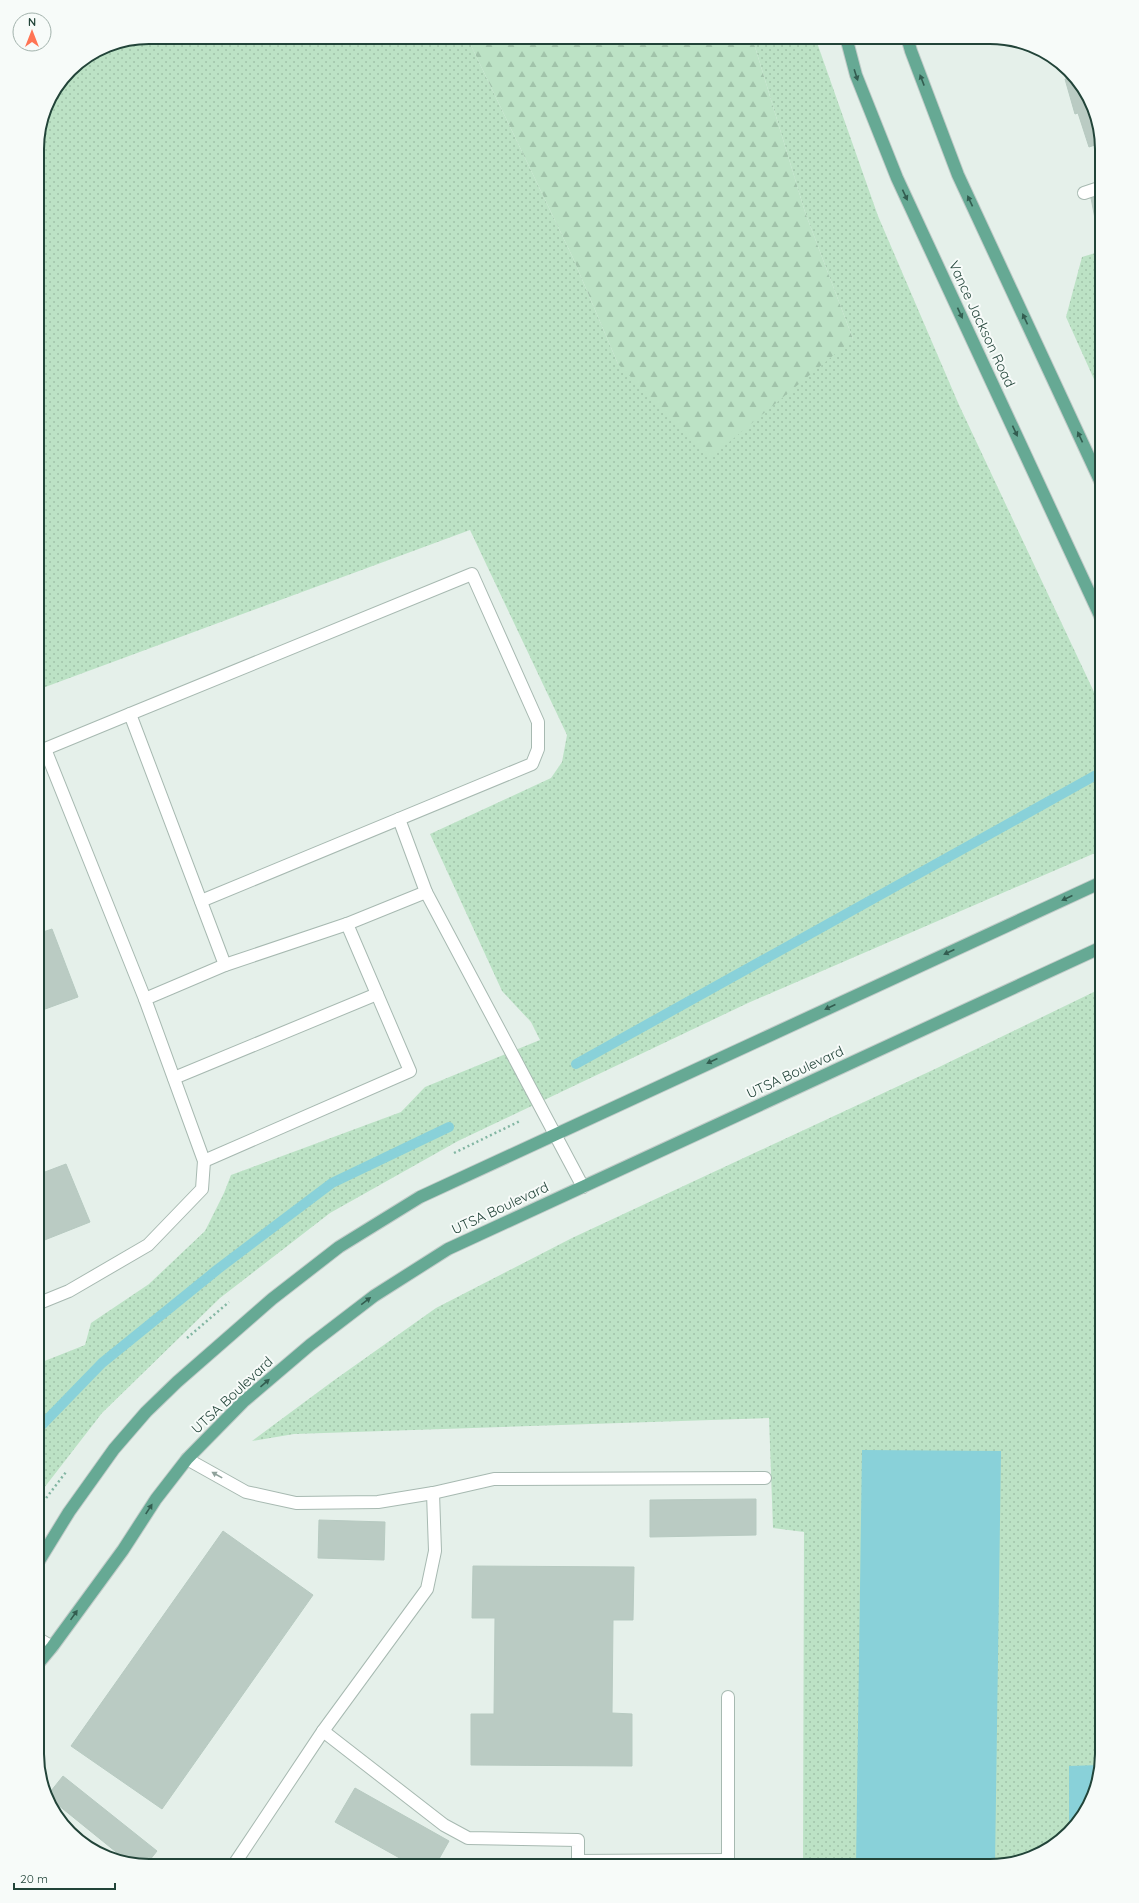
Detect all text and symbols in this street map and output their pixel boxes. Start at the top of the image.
north arrow [12,12,52,52]
text: N [28,15,36,29]
one-way arrow [854,69,860,81]
one-way arrow [919,74,925,86]
one-way arrow [902,190,908,201]
one-way arrow [967,195,973,206]
street label: Vance Jackson Road [945,258,1019,390]
one-way arrow [957,308,963,319]
one-way arrow [1022,313,1028,324]
one-way arrow [1011,425,1018,437]
one-way arrow [1077,431,1083,442]
one-way arrow [1061,895,1072,901]
one-way arrow [942,950,954,956]
one-way arrow [825,1004,836,1010]
street label: UTSA Boulevard [744,1042,846,1102]
one-way arrow [707,1058,718,1064]
street label: UTSA Boulevard [449,1178,551,1238]
one-way arrow [361,1297,372,1306]
street label: UTSA Boulevard [187,1353,277,1437]
one-way arrow [260,1378,270,1387]
one-way arrow [211,1472,223,1479]
one-way arrow [146,1503,153,1515]
one-way arrow [70,1610,78,1621]
scale bar [14,1865,115,1891]
text: 20 m [20,1871,48,1886]

